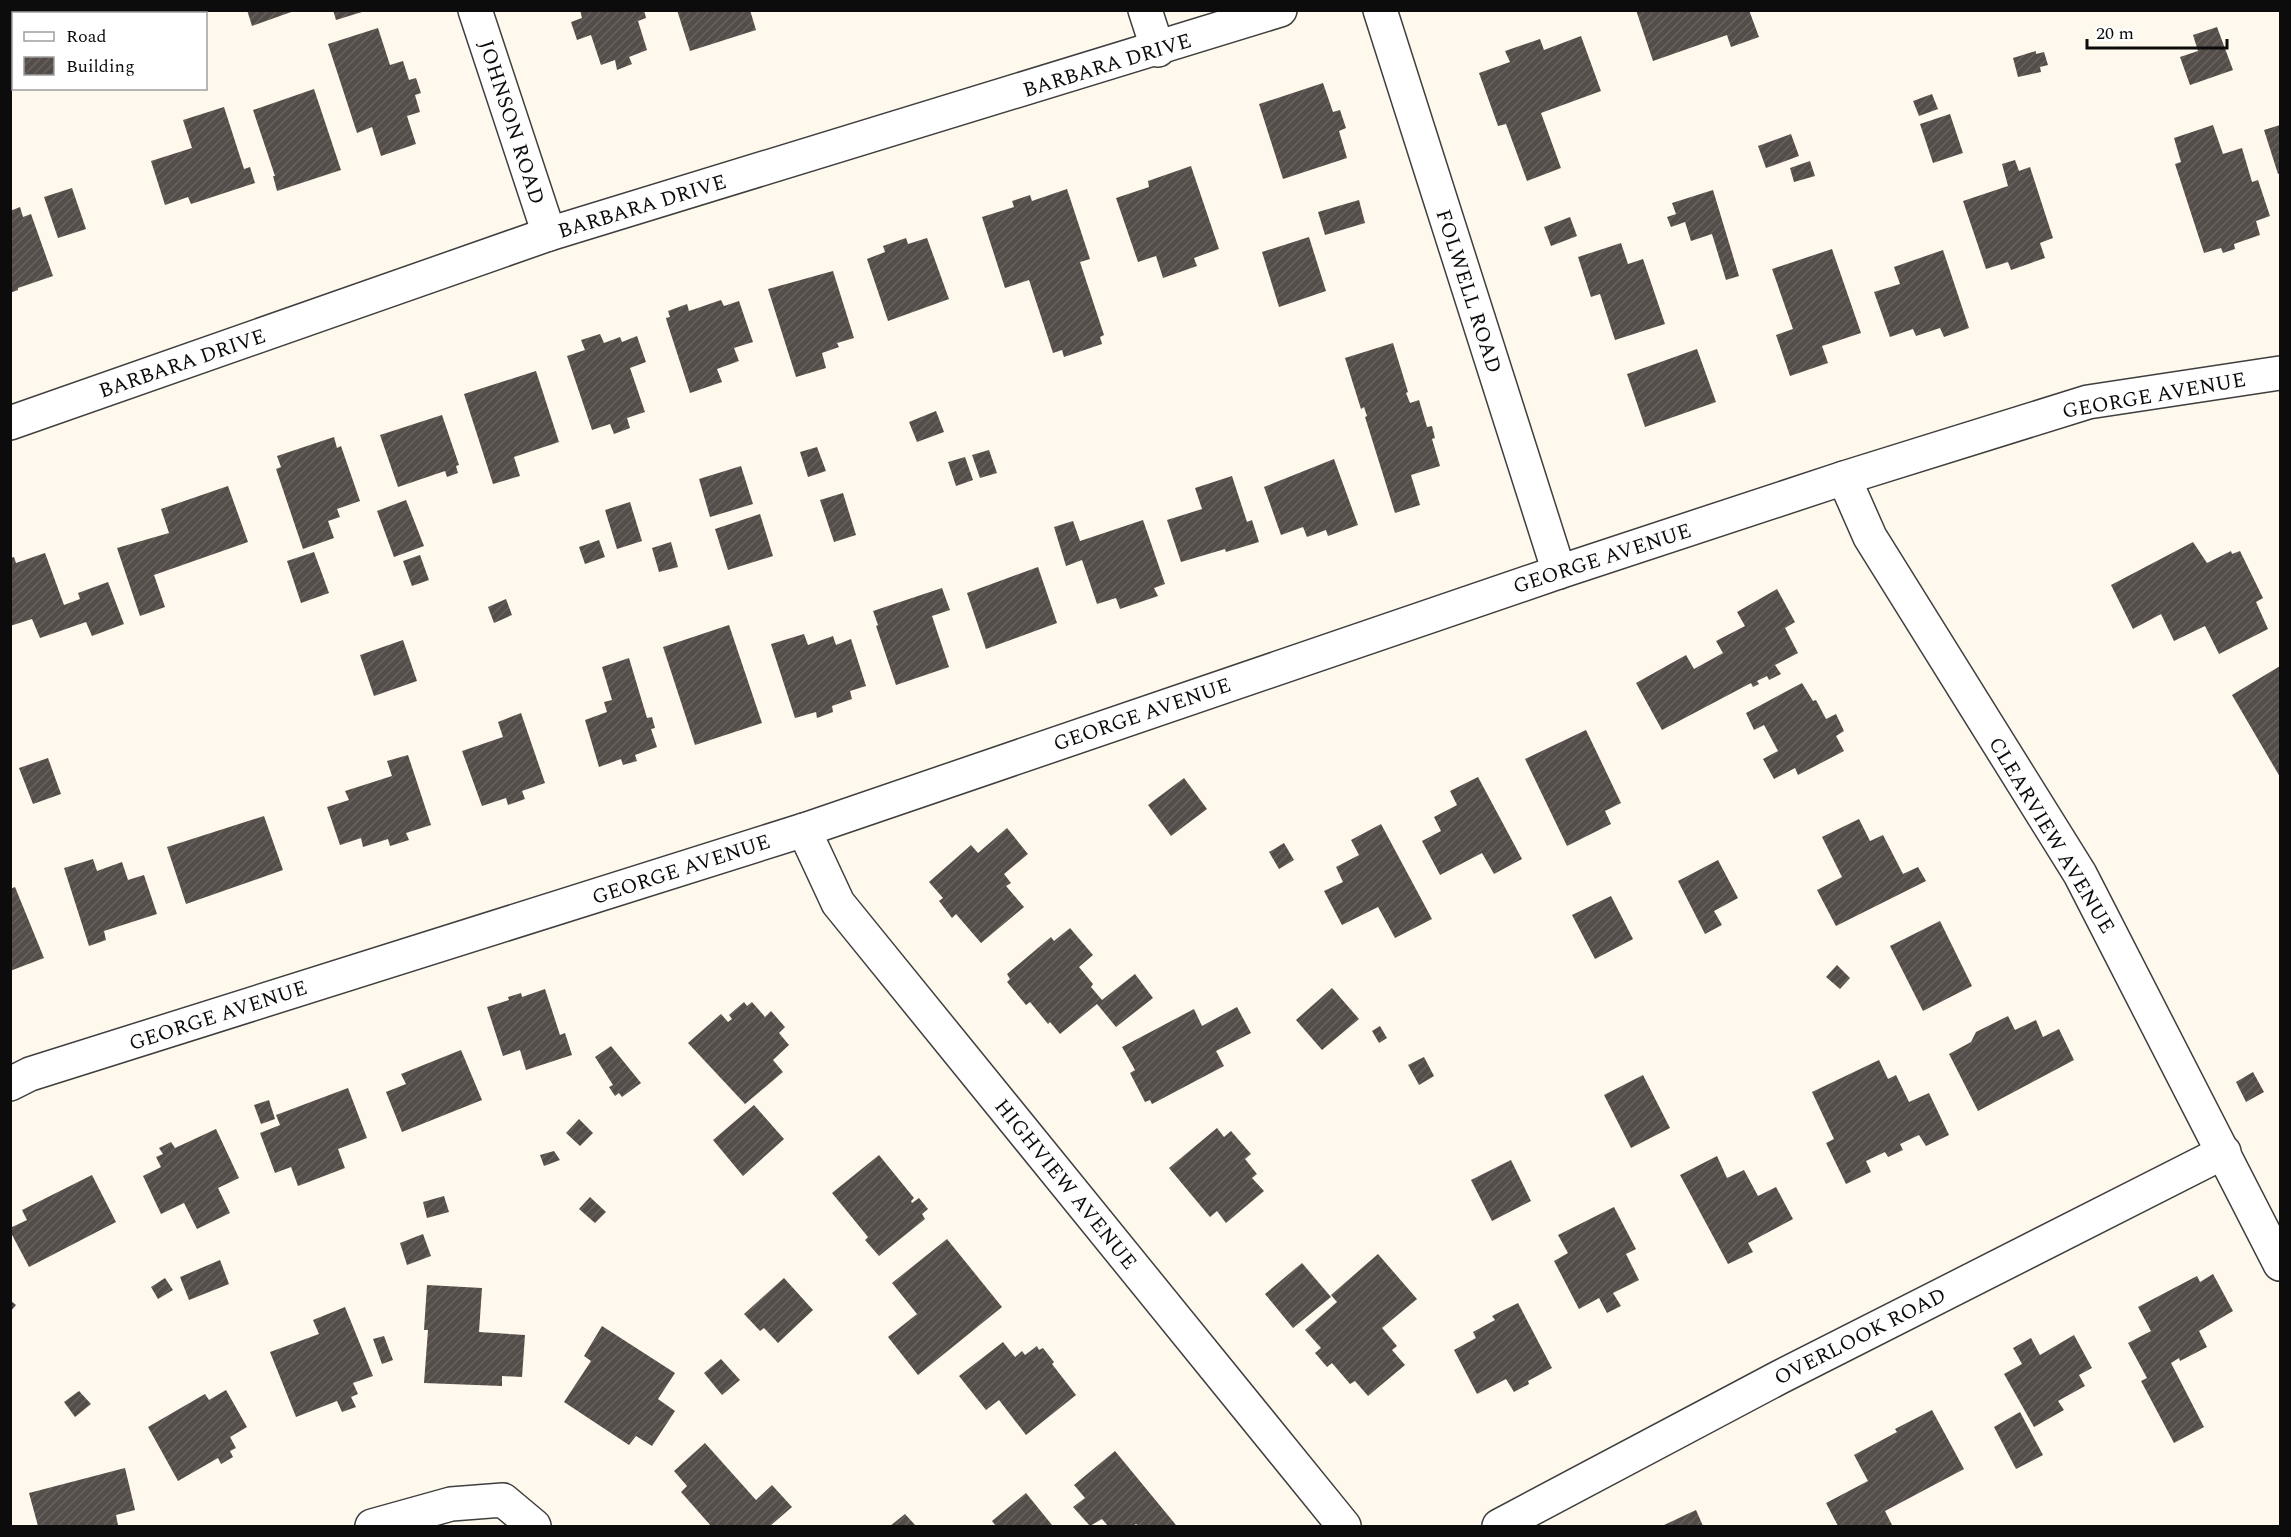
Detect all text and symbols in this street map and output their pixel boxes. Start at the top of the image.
legend [12,12,207,90]
scale bar [2087,12,2226,50]
text: 20 m [2096,20,2134,47]
text: Road [66,23,107,50]
street label: BARBARA DRIVE [1019,25,1195,107]
street label: JOHNSON ROAD [469,36,553,209]
text: Building [66,53,135,80]
street label: BARBARA DRIVE [554,166,730,248]
street label: FOLWELL ROAD [1426,205,1510,377]
street label: BARBARA DRIVE [95,320,270,408]
street label: GEORGE AVENUE [2060,364,2249,428]
street label: GEORGE AVENUE [1509,515,1696,603]
street label: GEORGE AVENUE [1049,670,1235,760]
street label: CLEARVIEW AVENUE [1980,731,2123,940]
street label: GEORGE AVENUE [588,826,775,914]
street label: GEORGE AVENUE [125,972,312,1060]
street label: HIGHVIEW AVENUE [986,1092,1144,1277]
street label: OVERLOOK ROAD [1769,1280,1952,1394]

